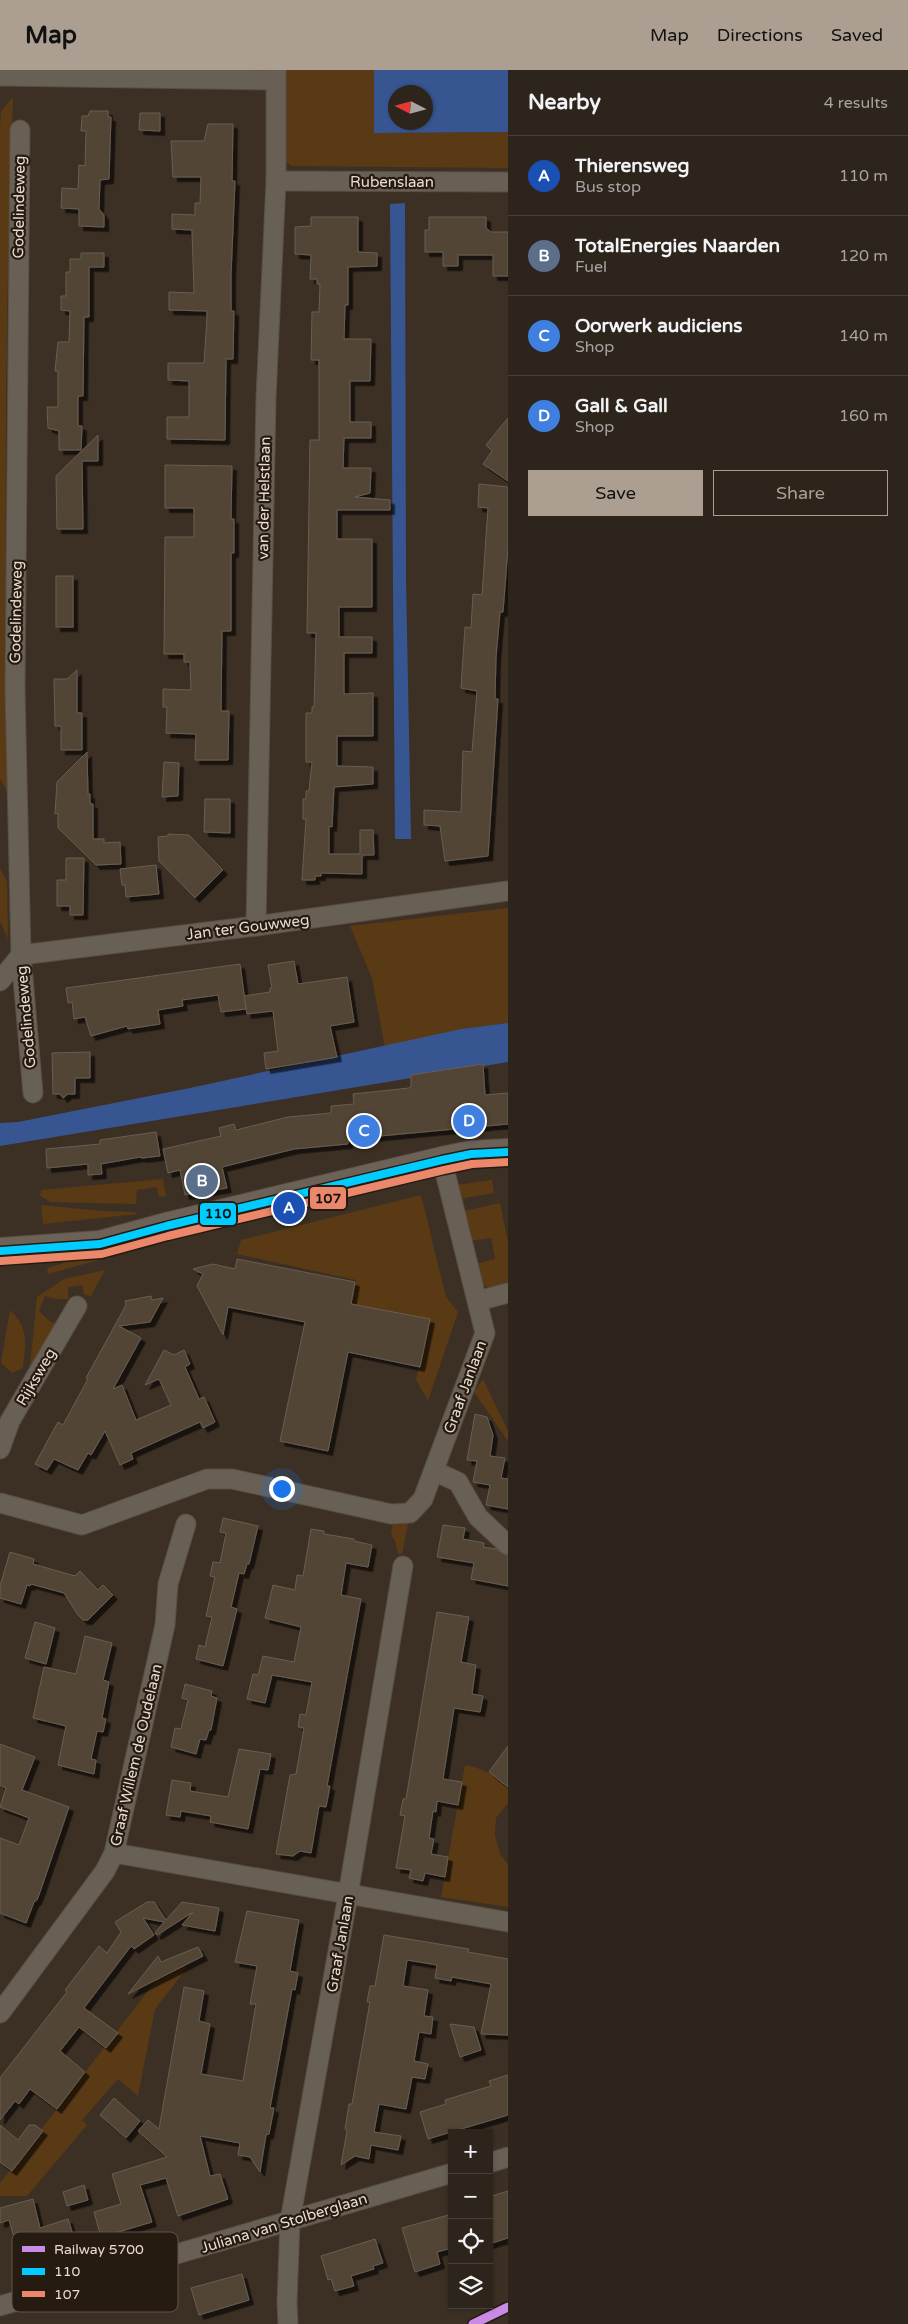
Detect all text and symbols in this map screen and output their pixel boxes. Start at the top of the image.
text: Map [25,21,77,50]
text: Map [650,24,689,46]
text: Directions [717,24,803,46]
text: Saved [831,24,883,46]
north arrow [388,85,433,130]
text: Nearby [528,90,601,115]
text: 4 results [824,93,888,113]
text: Thierensweg [575,155,690,177]
street label: Godelindeweg [9,156,29,258]
text: A [538,166,550,186]
text: 110 m [839,166,888,186]
street label: Rubenslaan [350,173,434,191]
text: Bus stop [575,177,641,197]
text: TotalEnergies Naarden [575,235,780,257]
text: B [538,246,550,266]
text: 120 m [839,246,888,266]
text: Fuel [575,257,607,277]
text: Oorwerk audiciens [575,315,742,337]
text: C [538,326,550,346]
text: 140 m [839,326,888,346]
text: Shop [575,337,614,357]
text: Gall & Gall [575,395,668,417]
text: D [538,406,550,426]
text: 160 m [839,406,888,426]
text: Shop [575,417,614,437]
street label: van der Helstlaan [254,436,274,560]
button: Save [528,470,703,516]
button: Share [713,470,888,516]
street label: Godelindeweg [6,561,26,663]
street label: Jan ter Gouwweg [186,911,310,943]
street label: Godelindeweg [13,965,39,1069]
pin: D [453,1102,485,1140]
pin: C [348,1112,380,1150]
pin: B [186,1162,218,1200]
line badge: 107 [309,1186,347,1210]
pin: A [273,1189,305,1227]
text: 107 [315,1190,341,1207]
line badge: 110 [199,1202,237,1226]
text: 110 [205,1205,231,1222]
street label: Graaf Janlaan [440,1338,490,1436]
street label: Rijksweg [12,1345,60,1409]
your location [269,1476,295,1502]
street label: Graaf Willem de Oudelaan [106,1662,166,1848]
street label: Graaf Janlaan [323,1894,357,1994]
map controls [448,2129,493,2309]
button: + [448,2129,493,2174]
button: − [448,2174,493,2219]
street label: Juliana van Stolberglaan [199,2189,369,2257]
button: locate [448,2219,493,2264]
legend [12,2232,178,2312]
text: Railway 5700 [54,2241,144,2258]
text: 110 [54,2263,81,2280]
button: layers [448,2264,493,2309]
text: 107 [54,2286,80,2303]

